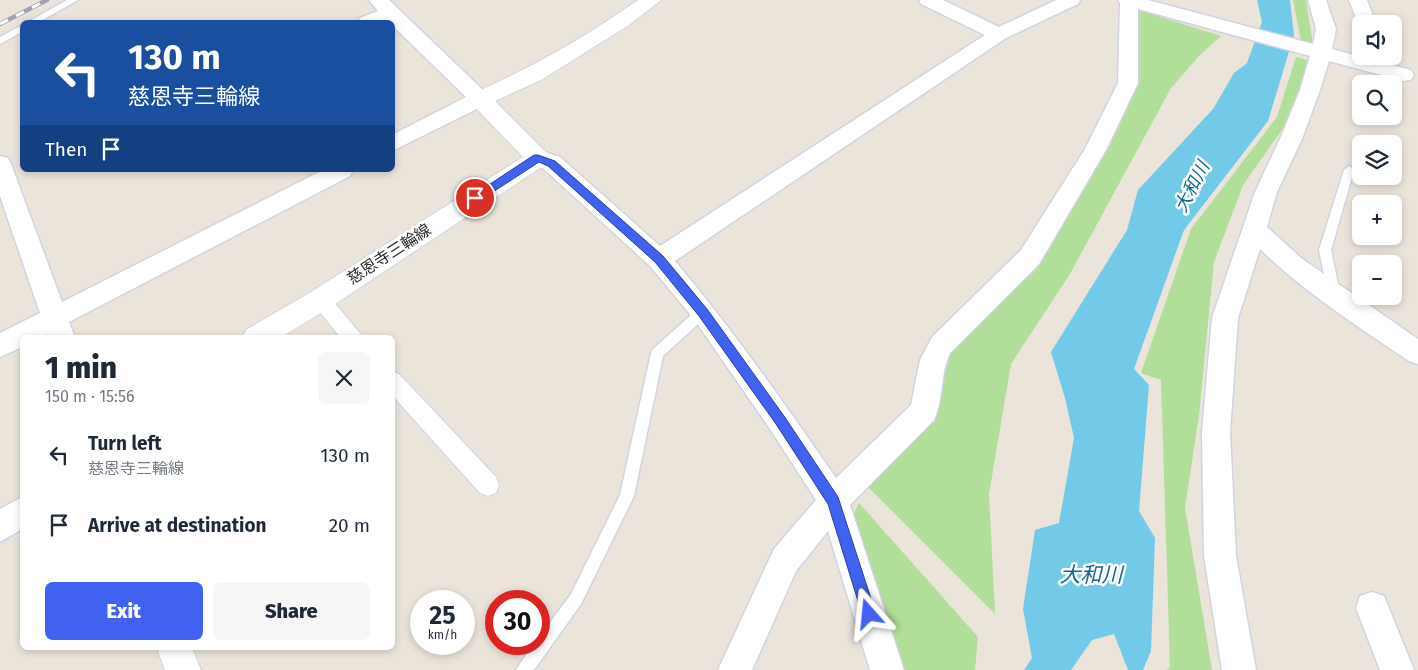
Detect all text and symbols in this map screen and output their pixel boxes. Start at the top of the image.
map controls [1352,15,1402,305]
button: sound [1352,15,1402,65]
text: 130 m [128,36,221,78]
icon: left [45,40,110,105]
button: search [1352,75,1402,125]
text: 慈恩寺三輪線 [128,83,260,110]
icon: arrive [97,135,125,163]
button: layers [1352,135,1402,185]
text: Then [45,138,87,161]
water label: 大和川 [1170,156,1215,216]
pin [454,177,496,219]
icon: arrive [461,184,489,212]
button: + [1352,195,1402,245]
street label: 慈恩寺三輪線 [344,220,434,288]
button: − [1352,255,1402,305]
text: 1 min [45,350,117,386]
button: close [318,352,370,404]
text: 150 m · 15:56 [45,387,135,406]
text: Turn left [88,432,162,455]
icon: left [45,441,73,469]
text: 130 m [320,444,370,467]
text: 慈恩寺三輪線 [88,459,184,478]
icon: arrive [45,511,73,539]
text: Arrive at destination [88,514,267,537]
text: 20 m [329,514,370,537]
water label: 大和川 [1060,562,1124,588]
button: Exit [45,582,203,640]
button: Share [213,582,370,640]
position arrow [842,587,894,639]
speed limit sign: 30 [485,590,550,655]
text: 25 [429,601,456,631]
text: km/h [428,628,457,642]

